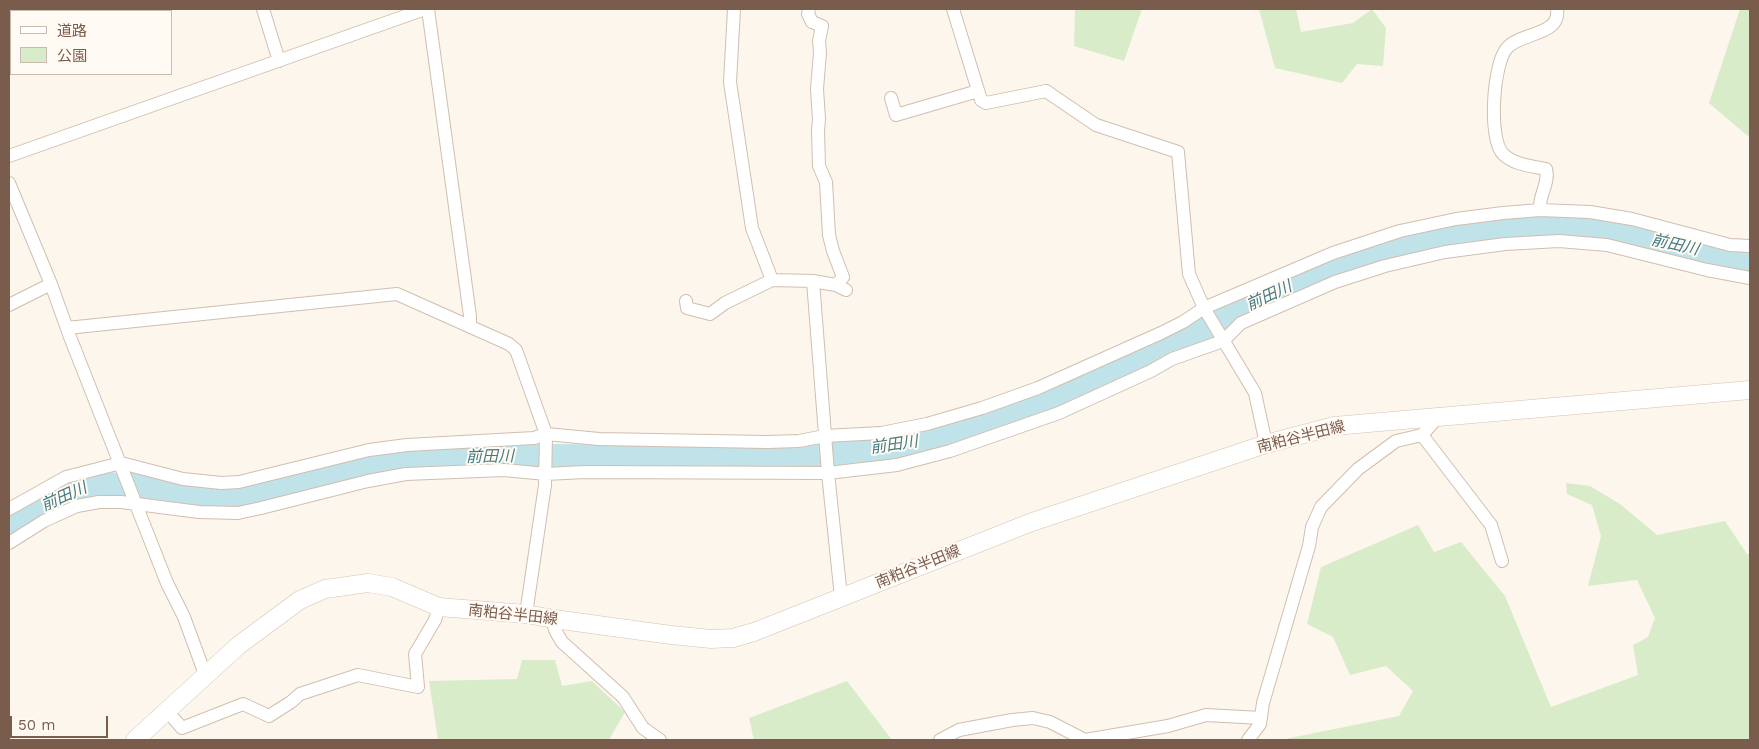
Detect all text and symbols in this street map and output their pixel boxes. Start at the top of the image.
legend [10,10,172,75]
text: 道路 [57,22,87,40]
text: 公園 [57,47,87,65]
water label: 前田川 [1649,230,1701,260]
water label: 前田川 [1243,277,1295,315]
street label: 南粕谷半田線 [1255,417,1347,457]
water label: 前田川 [869,432,919,458]
water label: 前田川 [466,447,514,467]
water label: 前田川 [38,478,90,516]
street label: 南粕谷半田線 [873,542,963,592]
street label: 南粕谷半田線 [467,601,559,629]
scale bar [12,706,110,738]
text: 50 m [18,716,55,734]

